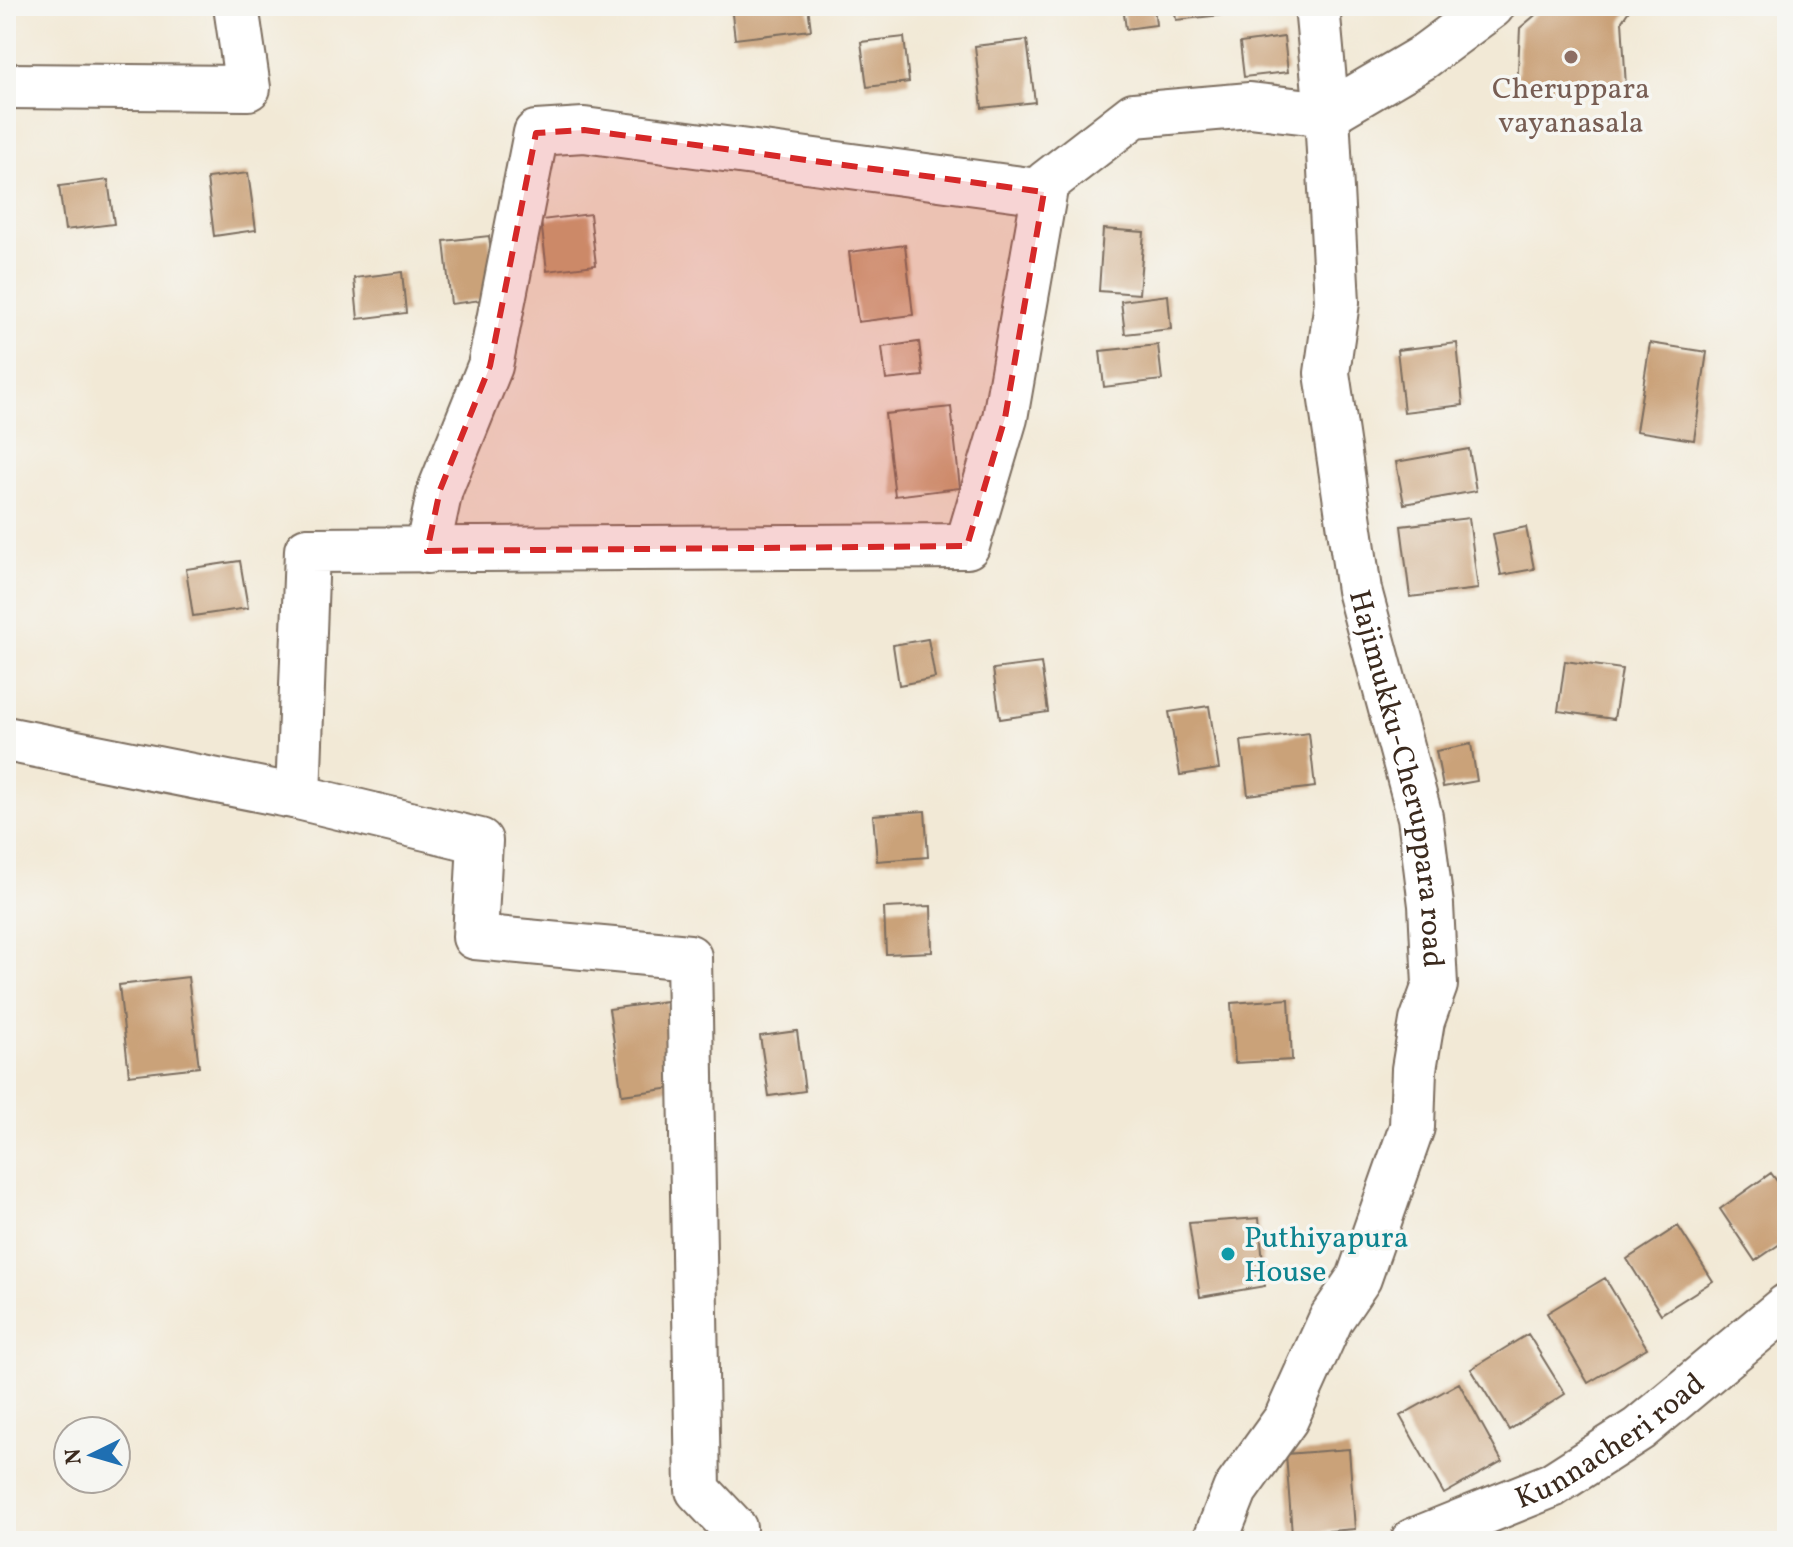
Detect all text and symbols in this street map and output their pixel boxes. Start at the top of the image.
marker: Cheruppara vayanasala [1562,48,1580,66]
place label: Cheruppara vayanasala [1492,69,1650,145]
street label: Hajimukku-Cheruppara road [1337,585,1453,969]
place label: Puthiyapura House [1244,1218,1409,1294]
marker: Puthiyapura House [1219,1245,1237,1263]
street label: Kunnacheri road [1509,1364,1715,1521]
north arrow [52,1415,132,1495]
text: N [58,1447,91,1466]

